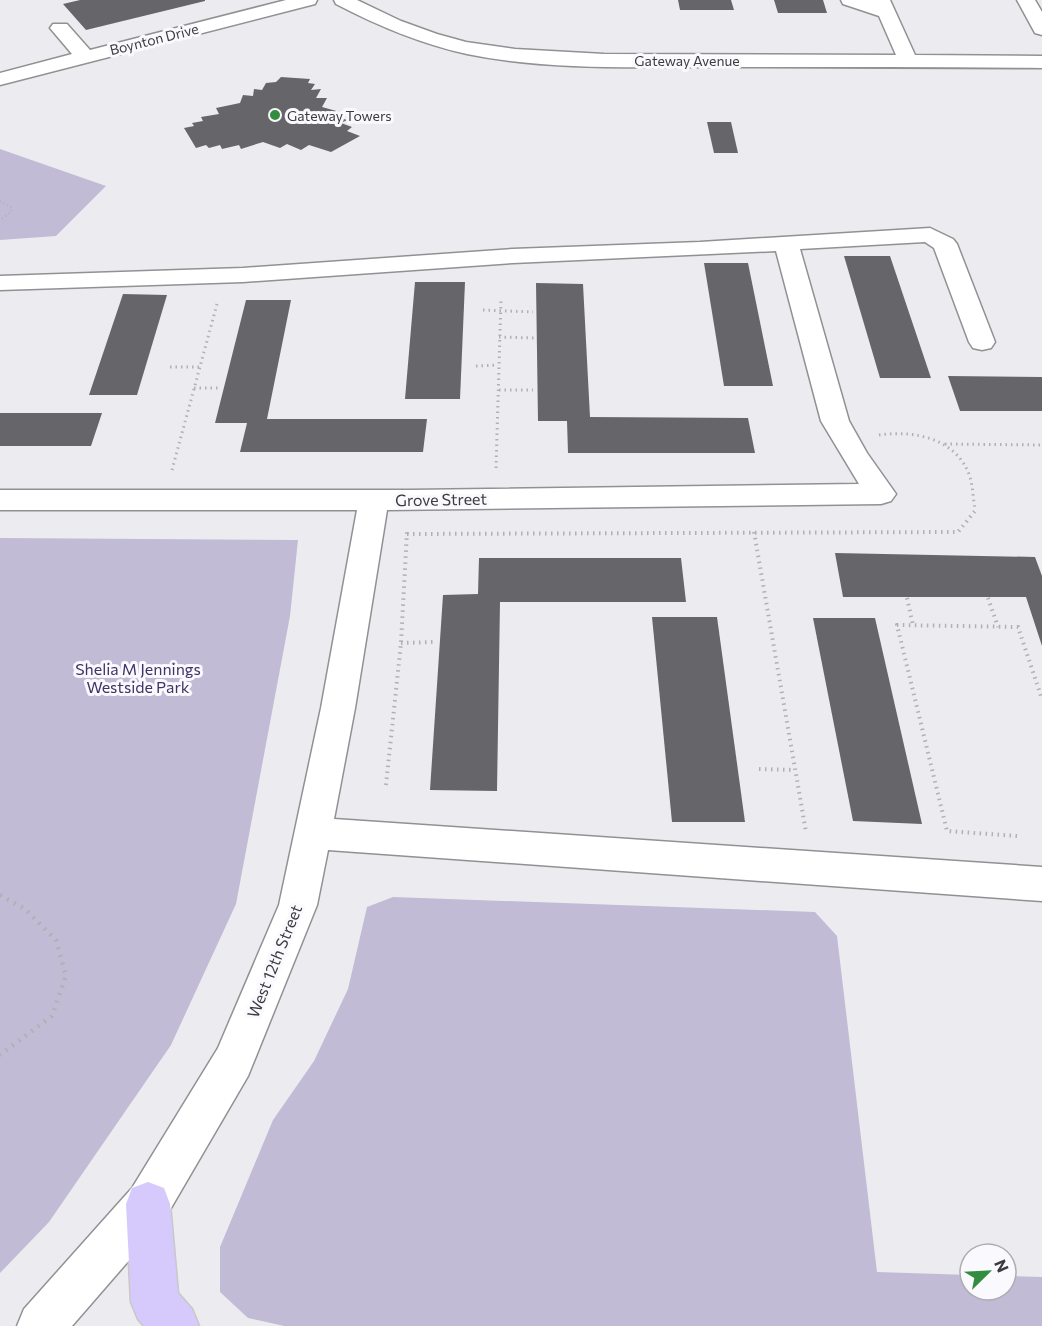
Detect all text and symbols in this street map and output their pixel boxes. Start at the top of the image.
street label: Boynton Drive [108,20,200,58]
street label: Gateway Avenue [634,52,740,69]
place label: Gateway Towers [287,107,392,124]
marker: Gateway Towers [268,108,282,122]
street label: Grove Street [395,489,487,509]
park label: Shelia M Jennings Westside Park [75,659,201,696]
street label: West 12th Street [243,901,305,1020]
north arrow [958,1242,1018,1302]
text: N [991,1256,1013,1275]

